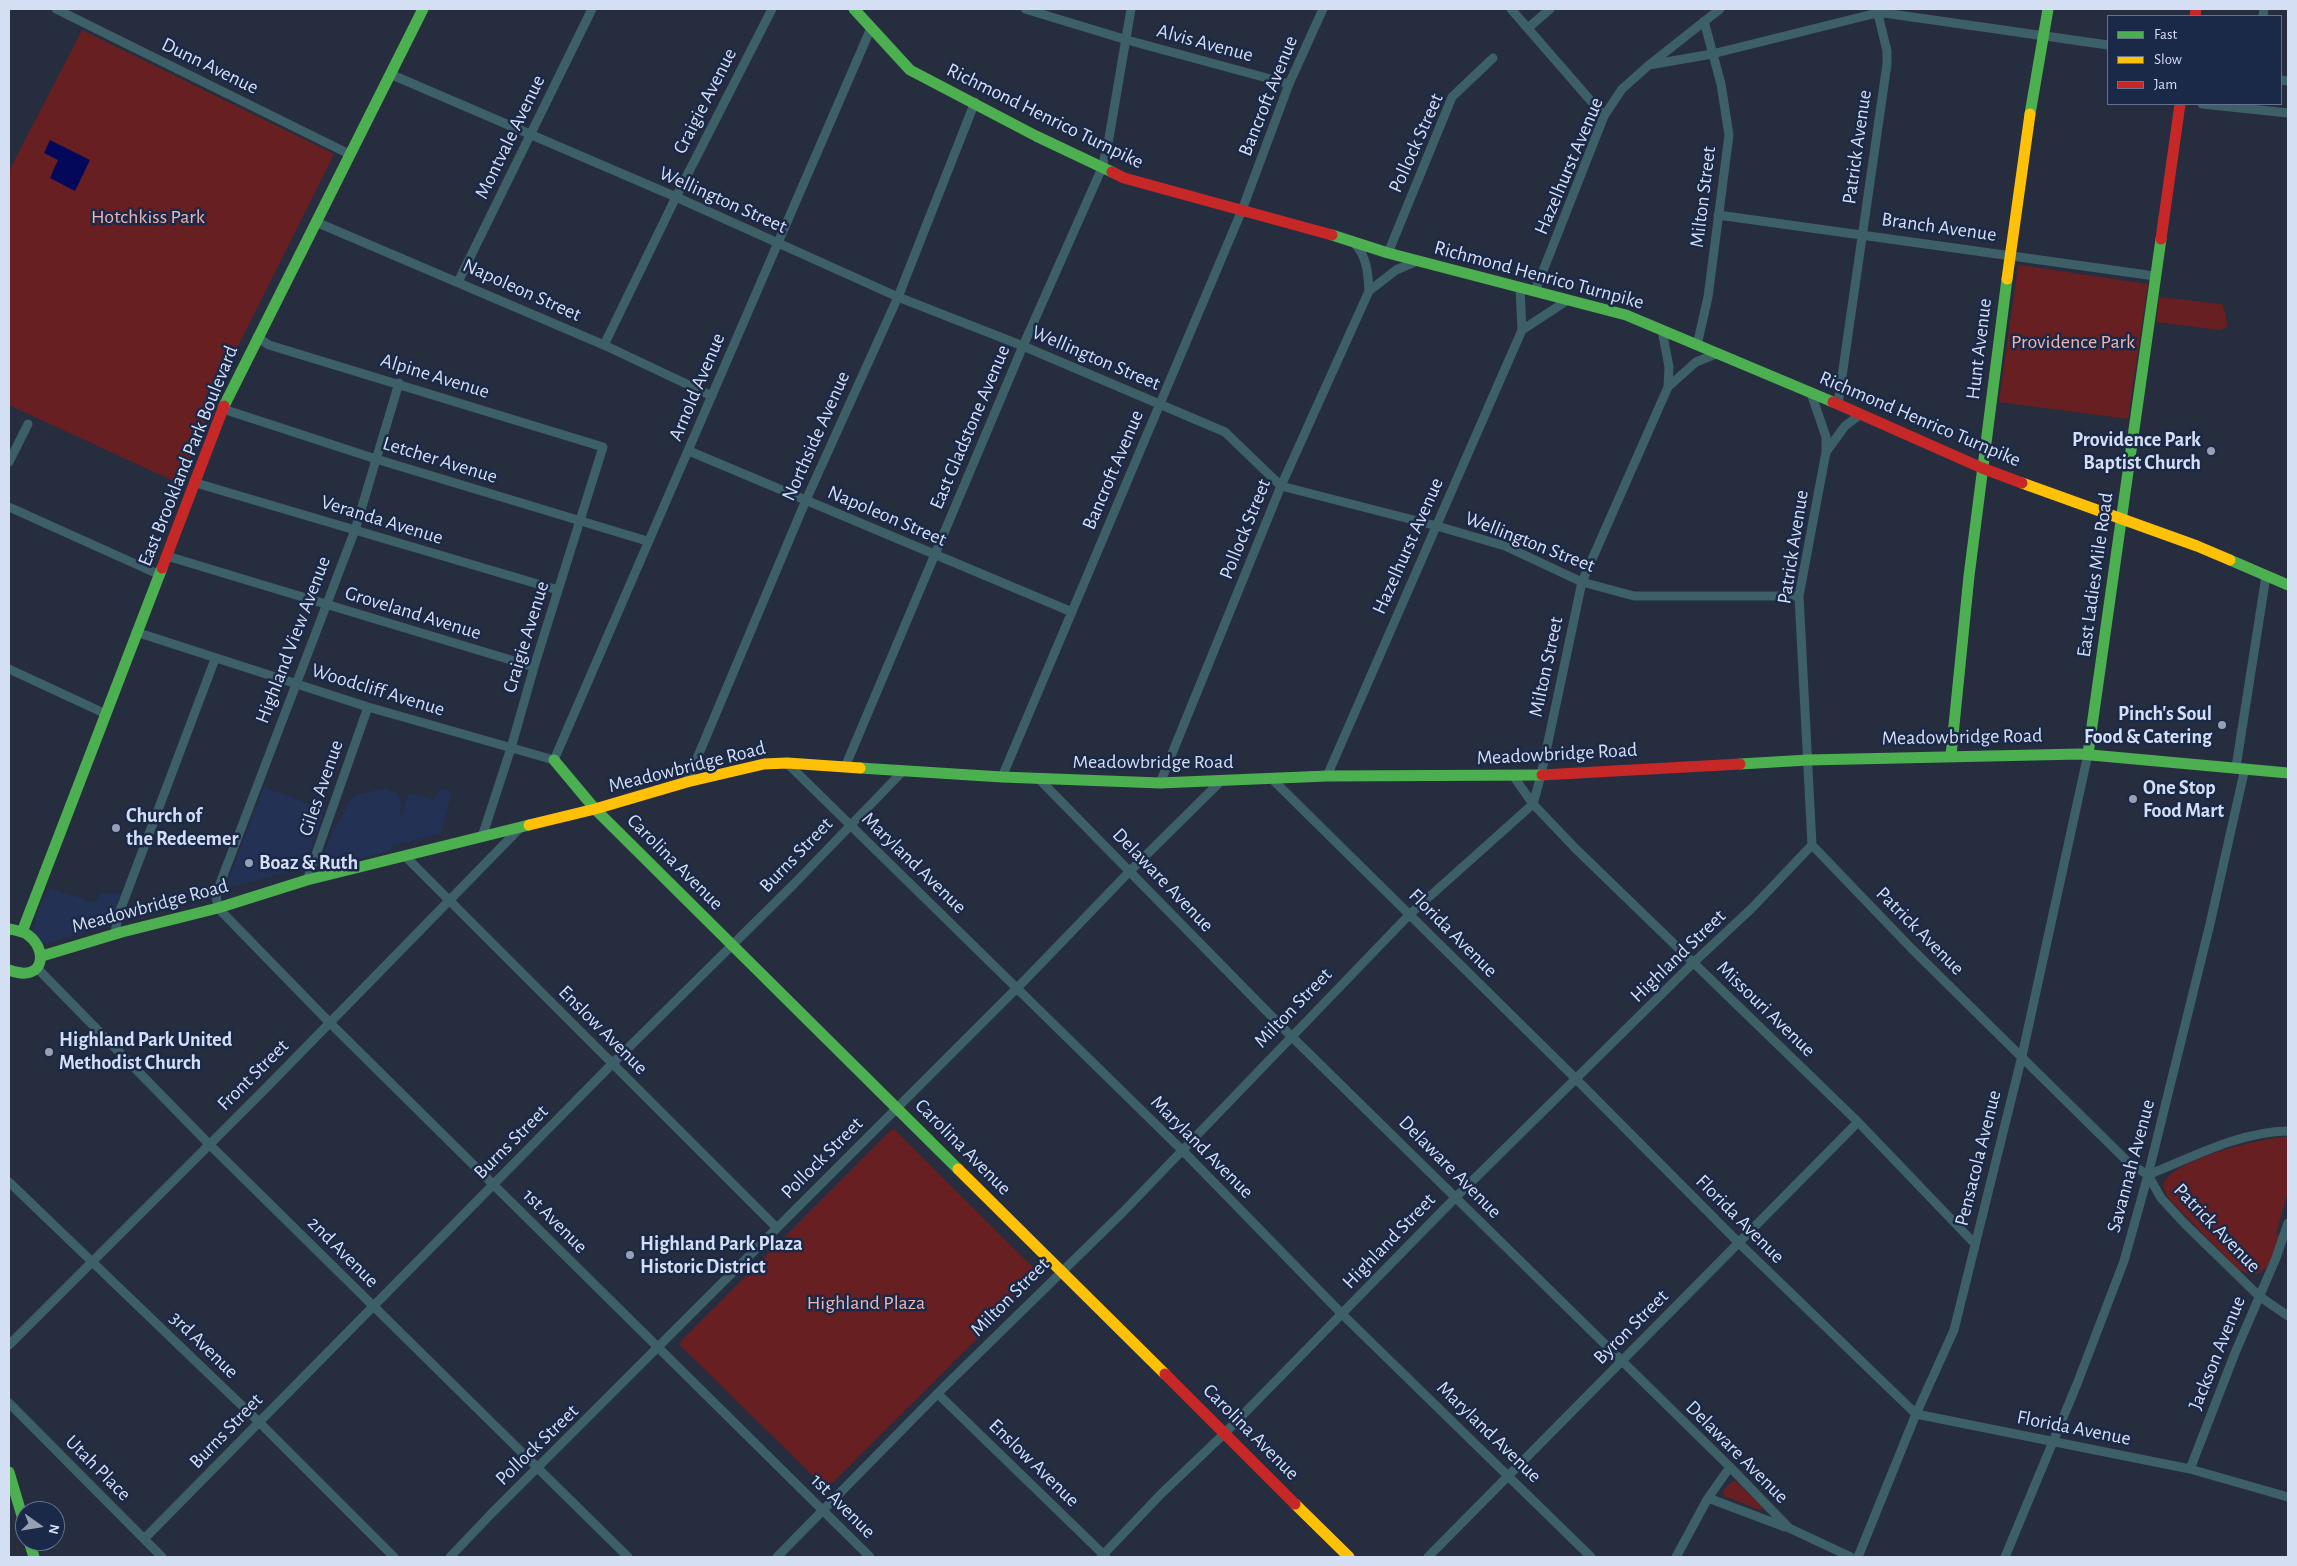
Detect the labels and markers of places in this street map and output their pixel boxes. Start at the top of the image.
place label: Providence Park Baptist Church [2072,428,2201,475]
marker: Providence Park Baptist Church [2205,445,2217,457]
place label: Pinch's Soul Food & Catering [2084,702,2212,749]
marker: Pinch's Soul Food & Catering [2216,719,2228,731]
place label: One Stop Food Mart [2143,776,2224,823]
marker: One Stop Food Mart [2127,793,2139,805]
place label: Church of the Redeemer [126,804,238,851]
marker: Church of the Redeemer [110,822,122,834]
place label: Boaz & Ruth [259,851,358,875]
marker: Boaz & Ruth [243,857,255,869]
place label: Highland Park United Methodist Church [59,1028,232,1075]
marker: Highland Park United Methodist Church [43,1046,55,1058]
place label: Highland Park Plaza Historic District [640,1232,803,1279]
marker: Highland Park Plaza Historic District [624,1249,636,1261]

